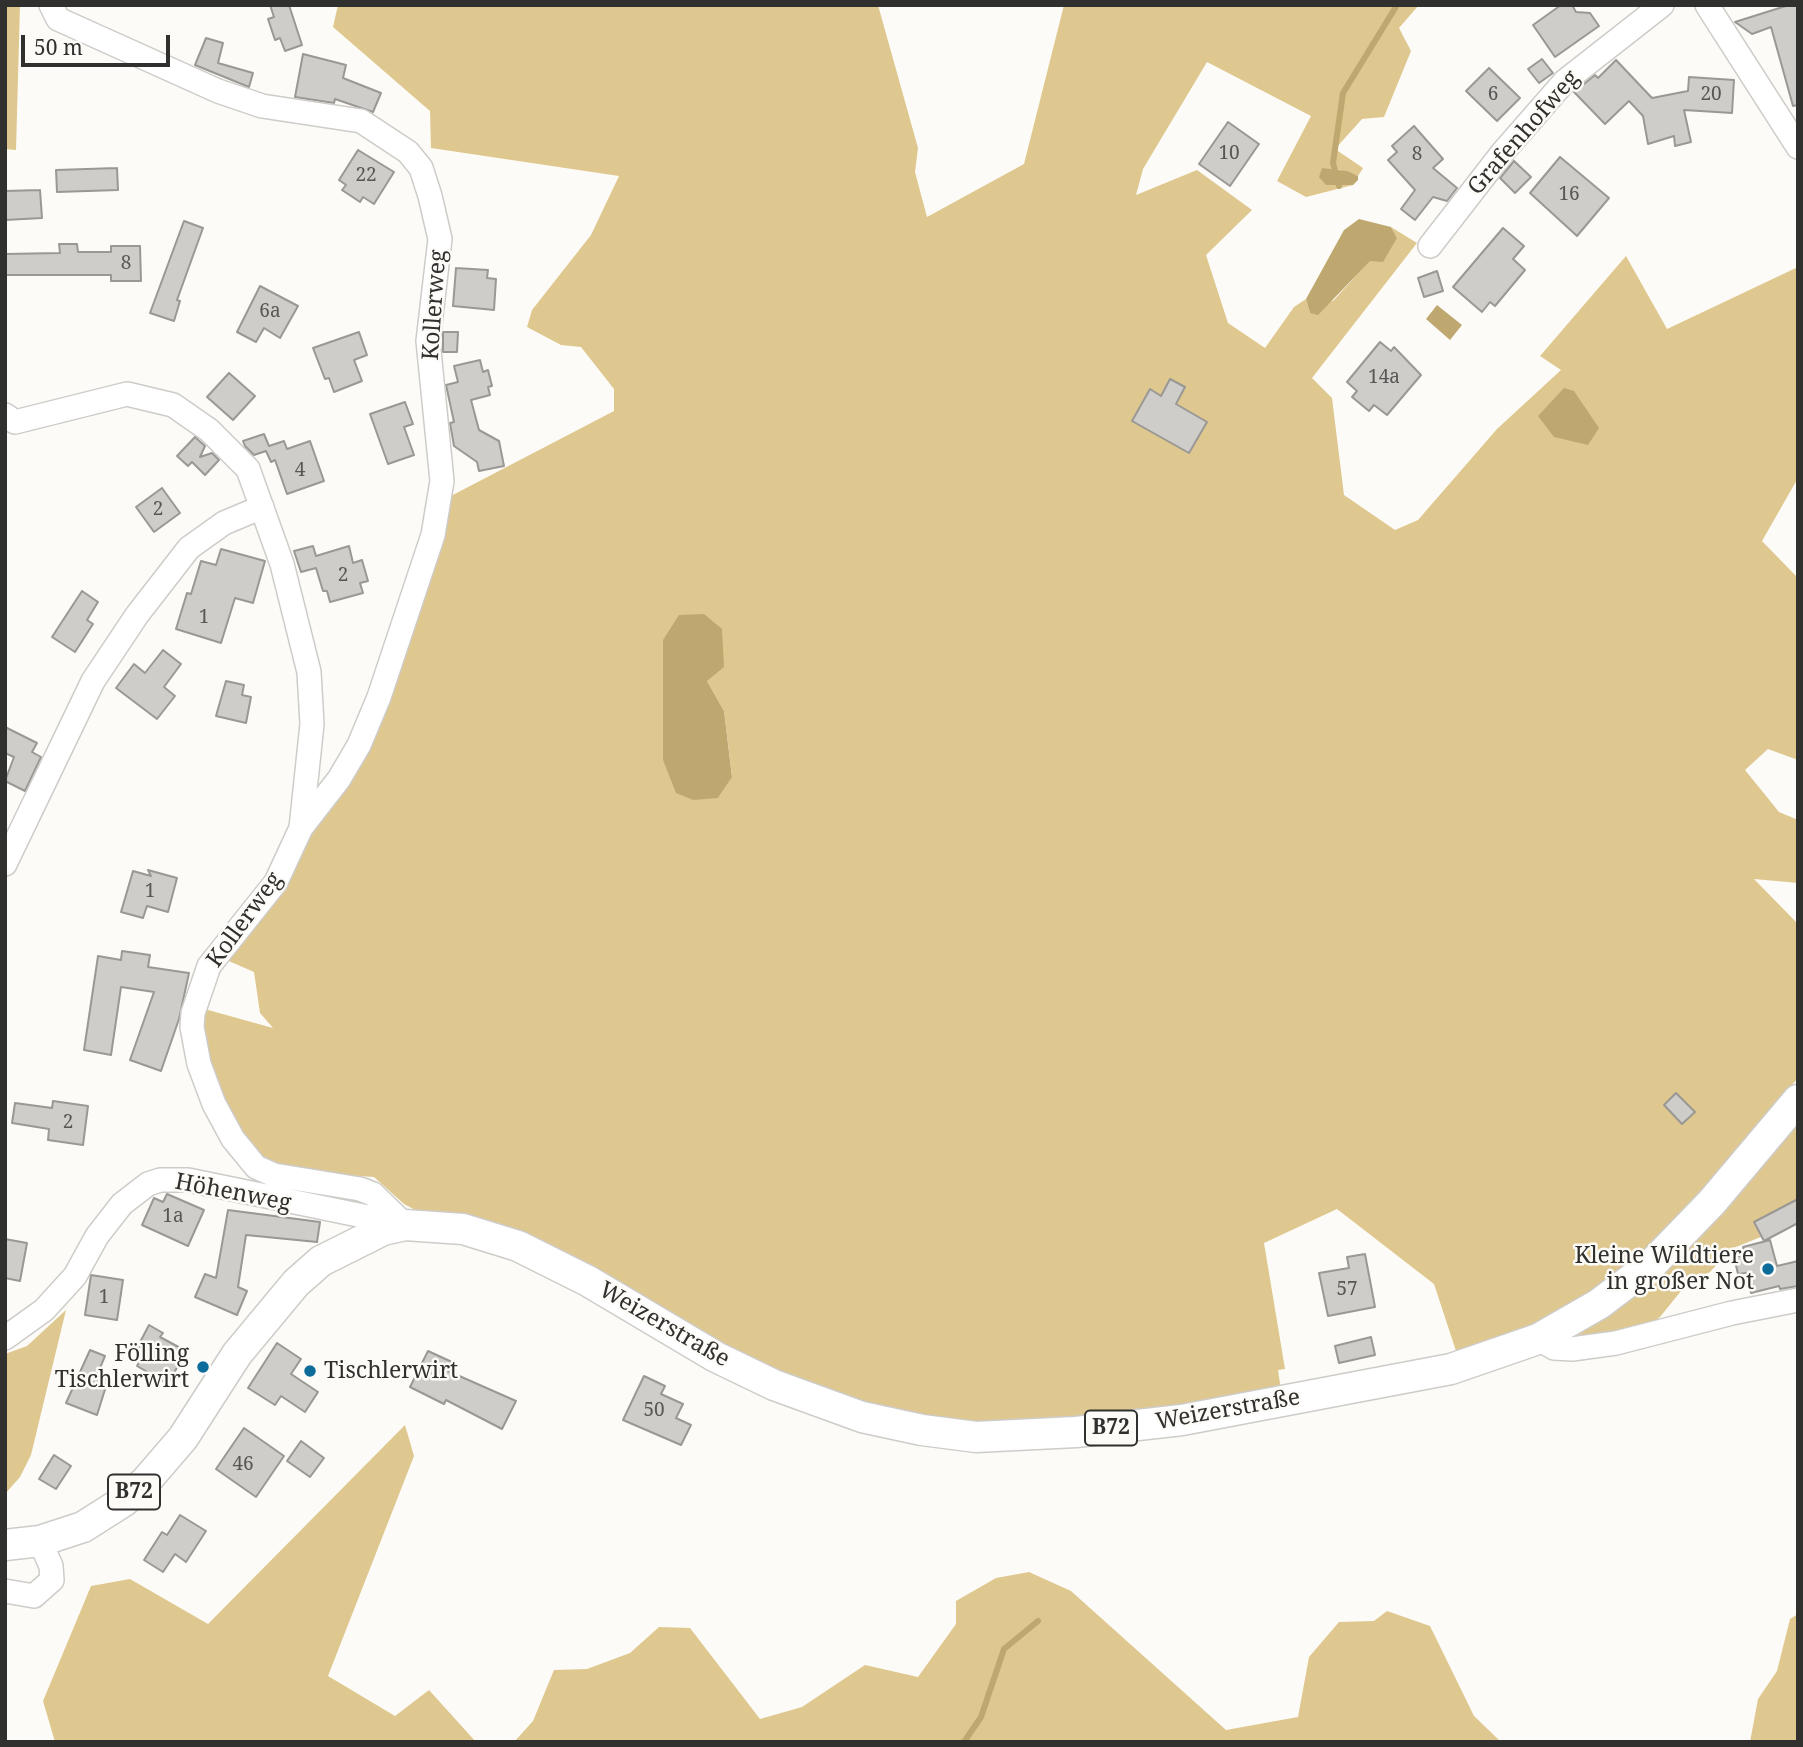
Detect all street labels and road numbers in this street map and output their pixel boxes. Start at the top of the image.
street label: Grafenhofweg [1462,65,1586,201]
street label: Kollerweg [417,249,453,361]
street label: Kollerweg [201,867,289,973]
street label: Höhenweg [173,1168,293,1218]
street label: Weizerstraße [594,1276,734,1374]
street label: Weizerstraße [1154,1384,1302,1436]
road number: B72 [1085,1410,1137,1446]
road number: B72 [108,1474,160,1510]

